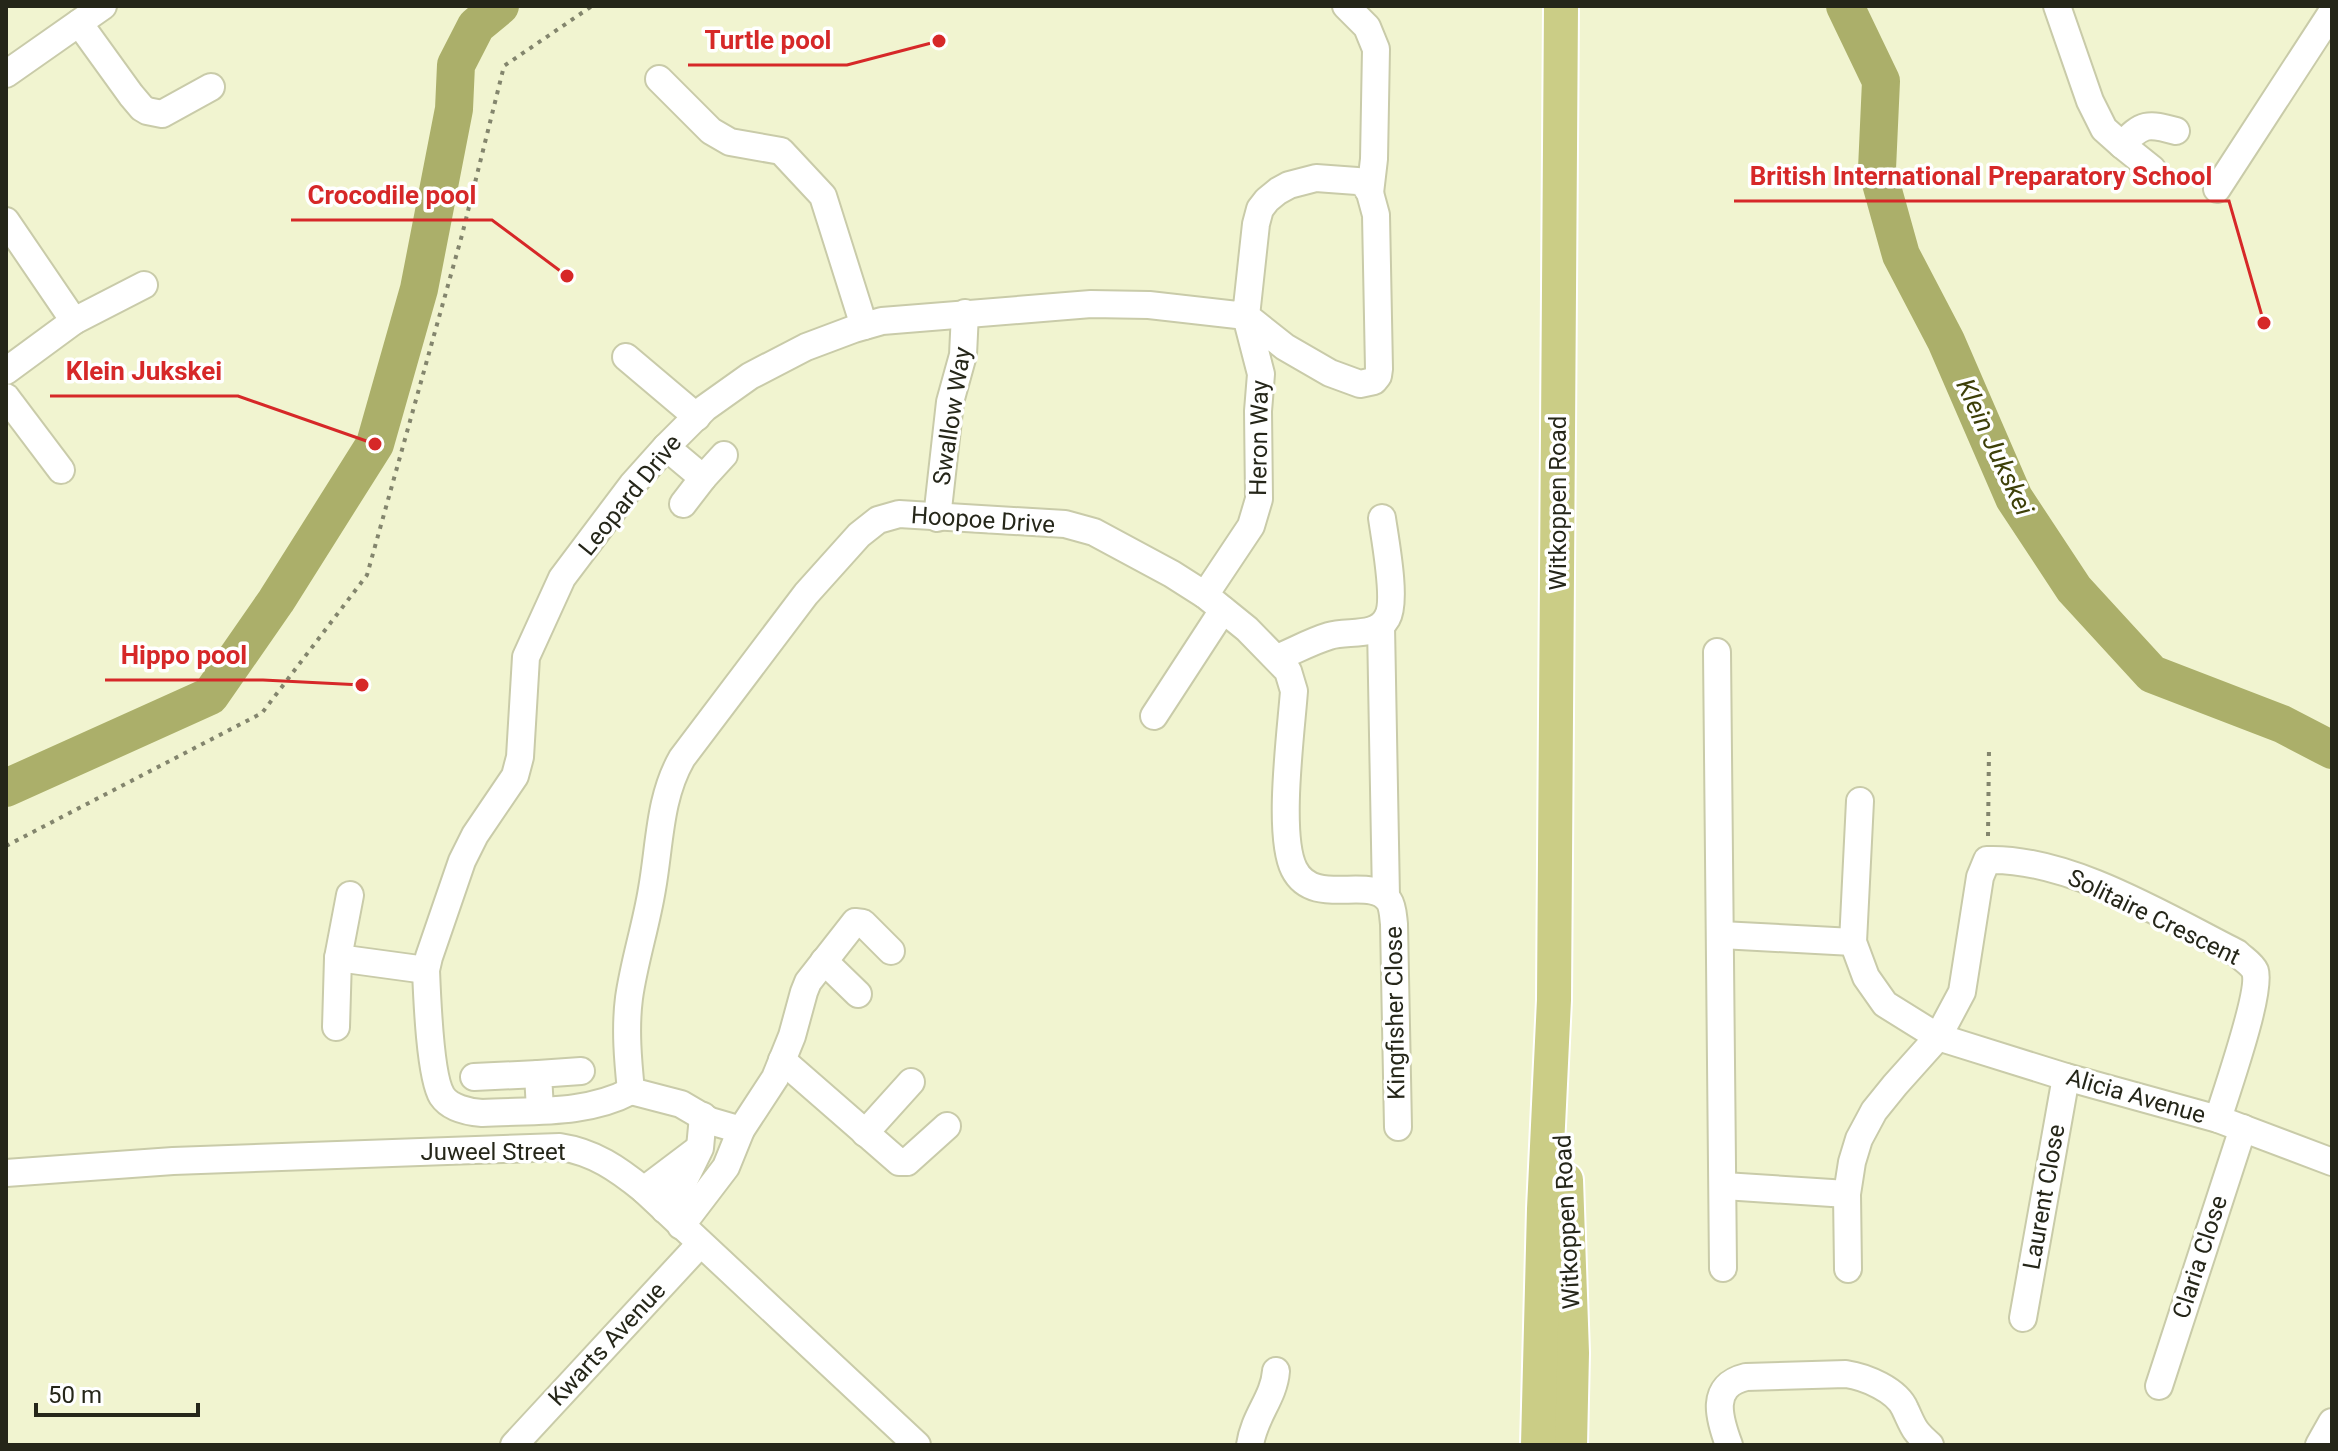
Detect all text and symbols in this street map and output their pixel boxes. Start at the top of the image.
callout: Turtle pool [688,15,847,65]
text: Turtle pool [705,25,831,55]
callout: British International Preparatory School [1734,151,2229,201]
text: British International Preparatory School [1750,161,2212,191]
callout: Crocodile pool [291,170,492,220]
text: Crocodile pool [308,180,476,210]
street label: Swallow Way [927,344,977,487]
callout: Klein Jukskei [50,346,238,396]
text: Klein Jukskei [66,356,222,386]
water label: Klein Jukskei [1950,374,2040,521]
street label: Heron Way [1244,379,1274,496]
street label: Witkoppen Road [1544,416,1572,590]
street label: Leopard Drive [573,429,687,561]
street label: Hoopoe Drive [910,501,1056,539]
callout: Hippo pool [105,630,263,680]
text: Hippo pool [121,640,247,670]
street label: Solitaire Crescent [2063,863,2245,971]
street label: Kingfisher Close [1379,926,1411,1100]
street label: Alicia Avenue [2063,1063,2209,1129]
street label: Laurent Close [2017,1122,2071,1272]
street label: Witkoppen Road [1548,1134,1586,1310]
street label: Juweel Street [420,1138,566,1166]
street label: Claria Close [2167,1192,2233,1322]
street label: Kwarts Avenue [543,1276,671,1412]
scale bar [36,1367,198,1417]
text: 50 m [48,1381,102,1409]

